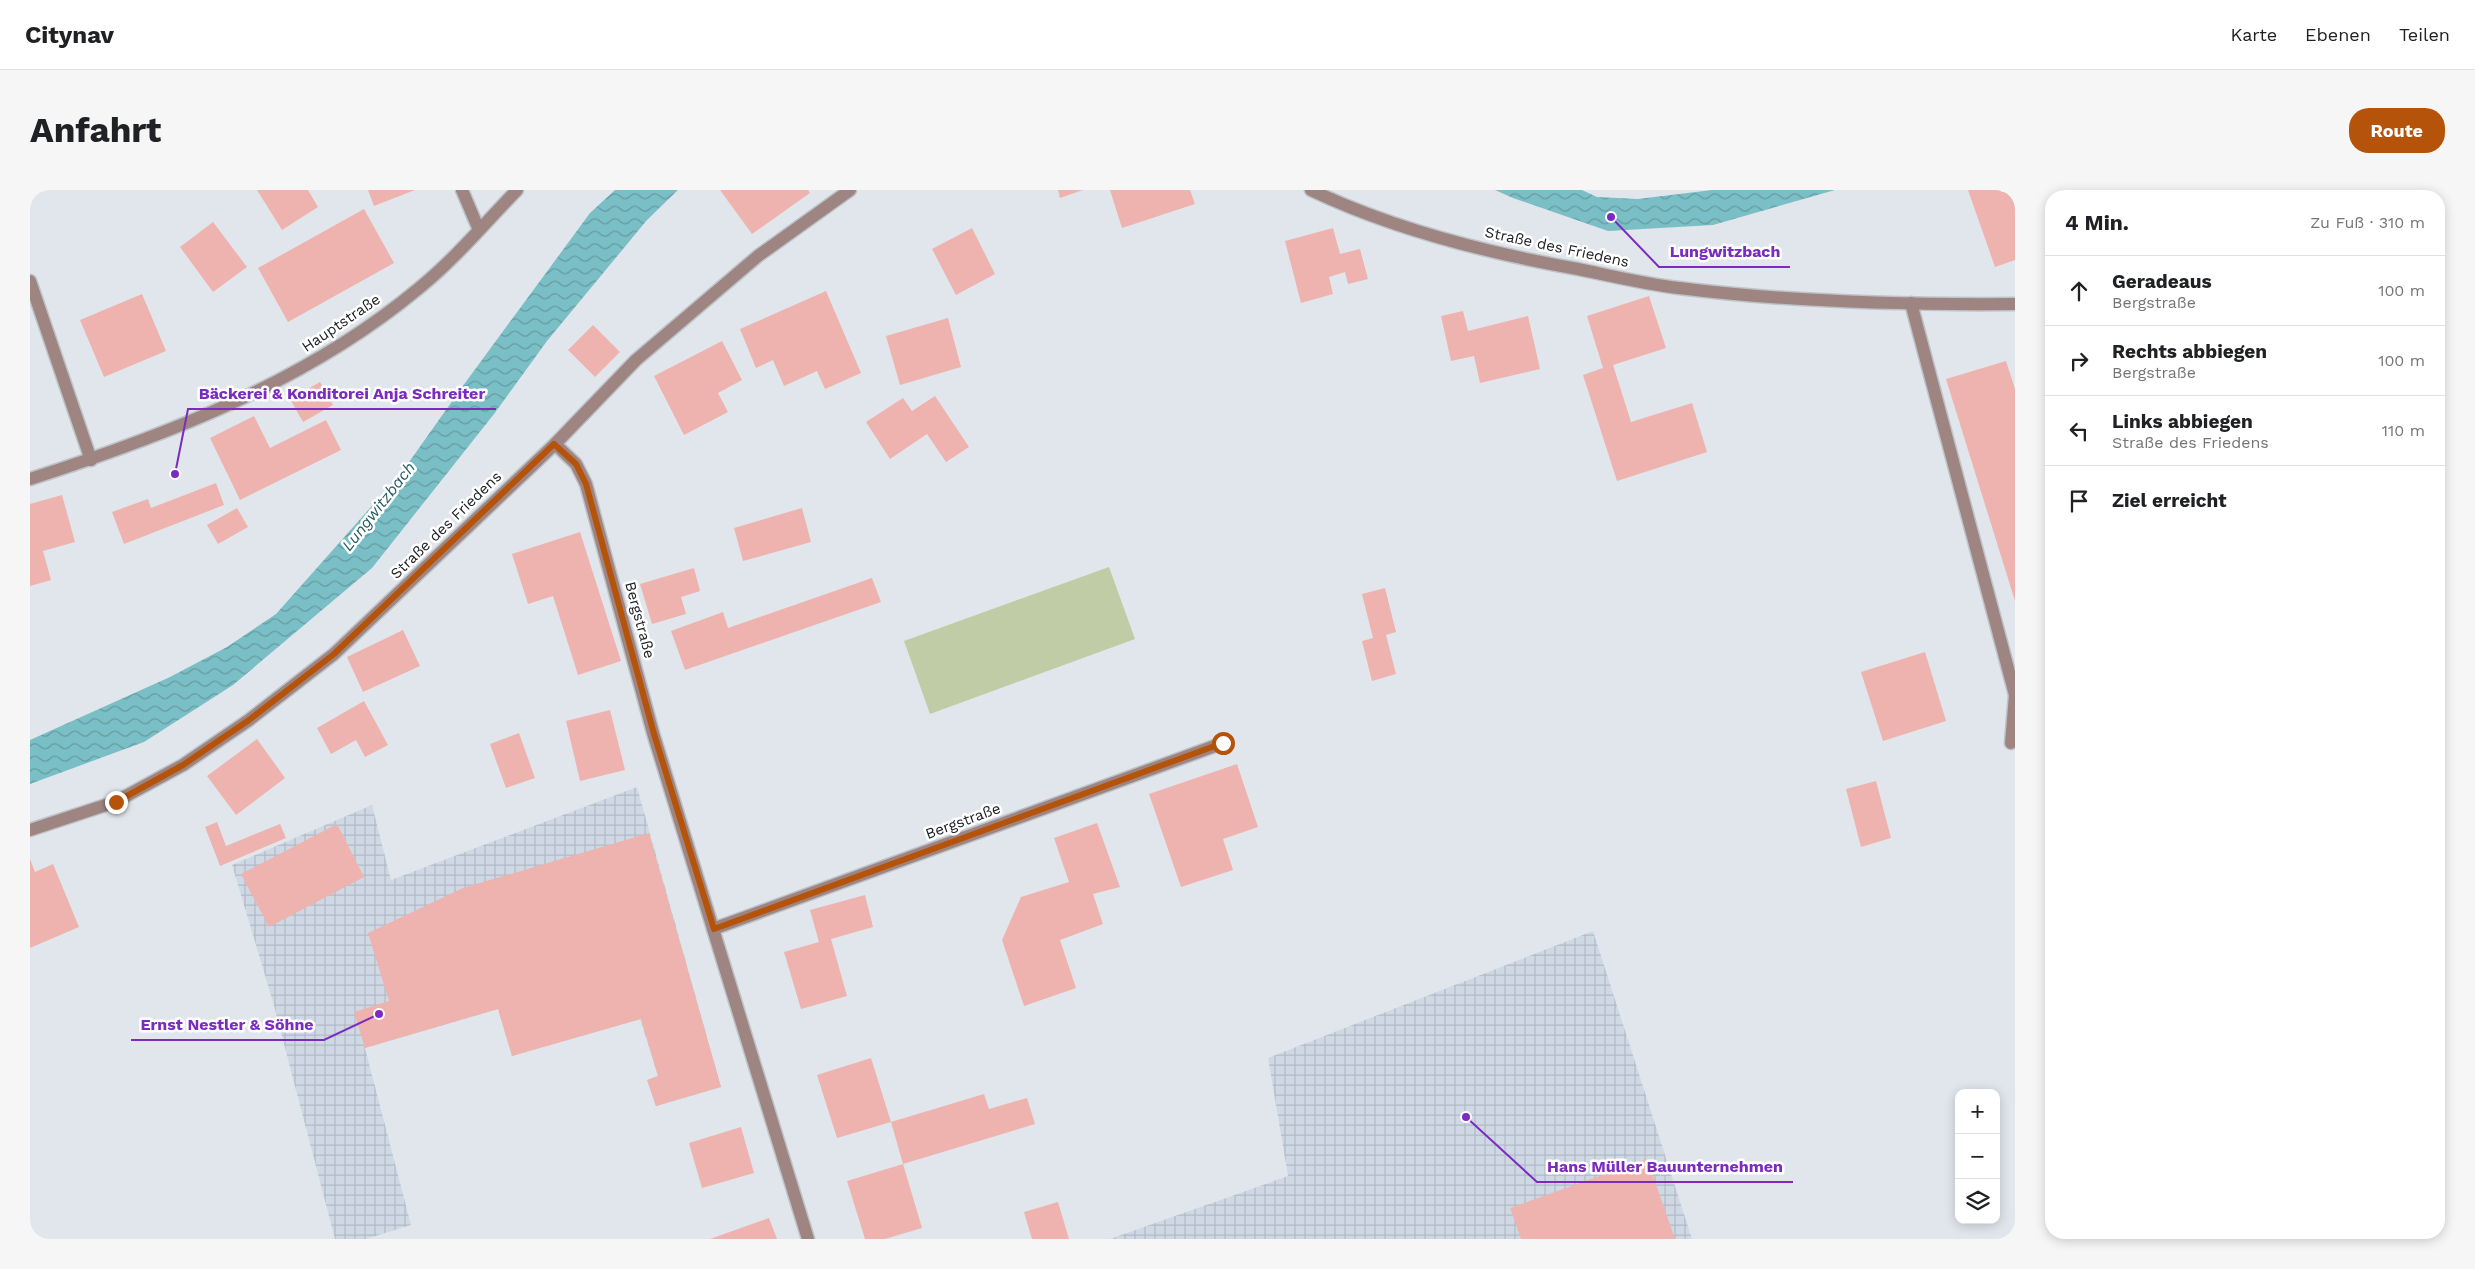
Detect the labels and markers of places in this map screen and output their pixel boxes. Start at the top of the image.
callout: Lungwitzbach [1659,236,1790,267]
callout: Bäckerei & Konditorei Anja Schreiter [188,378,496,409]
callout: Ernst Nestler & Söhne [131,1009,324,1040]
callout: Hans Müller Bauunternehmen [1537,1151,1793,1182]

